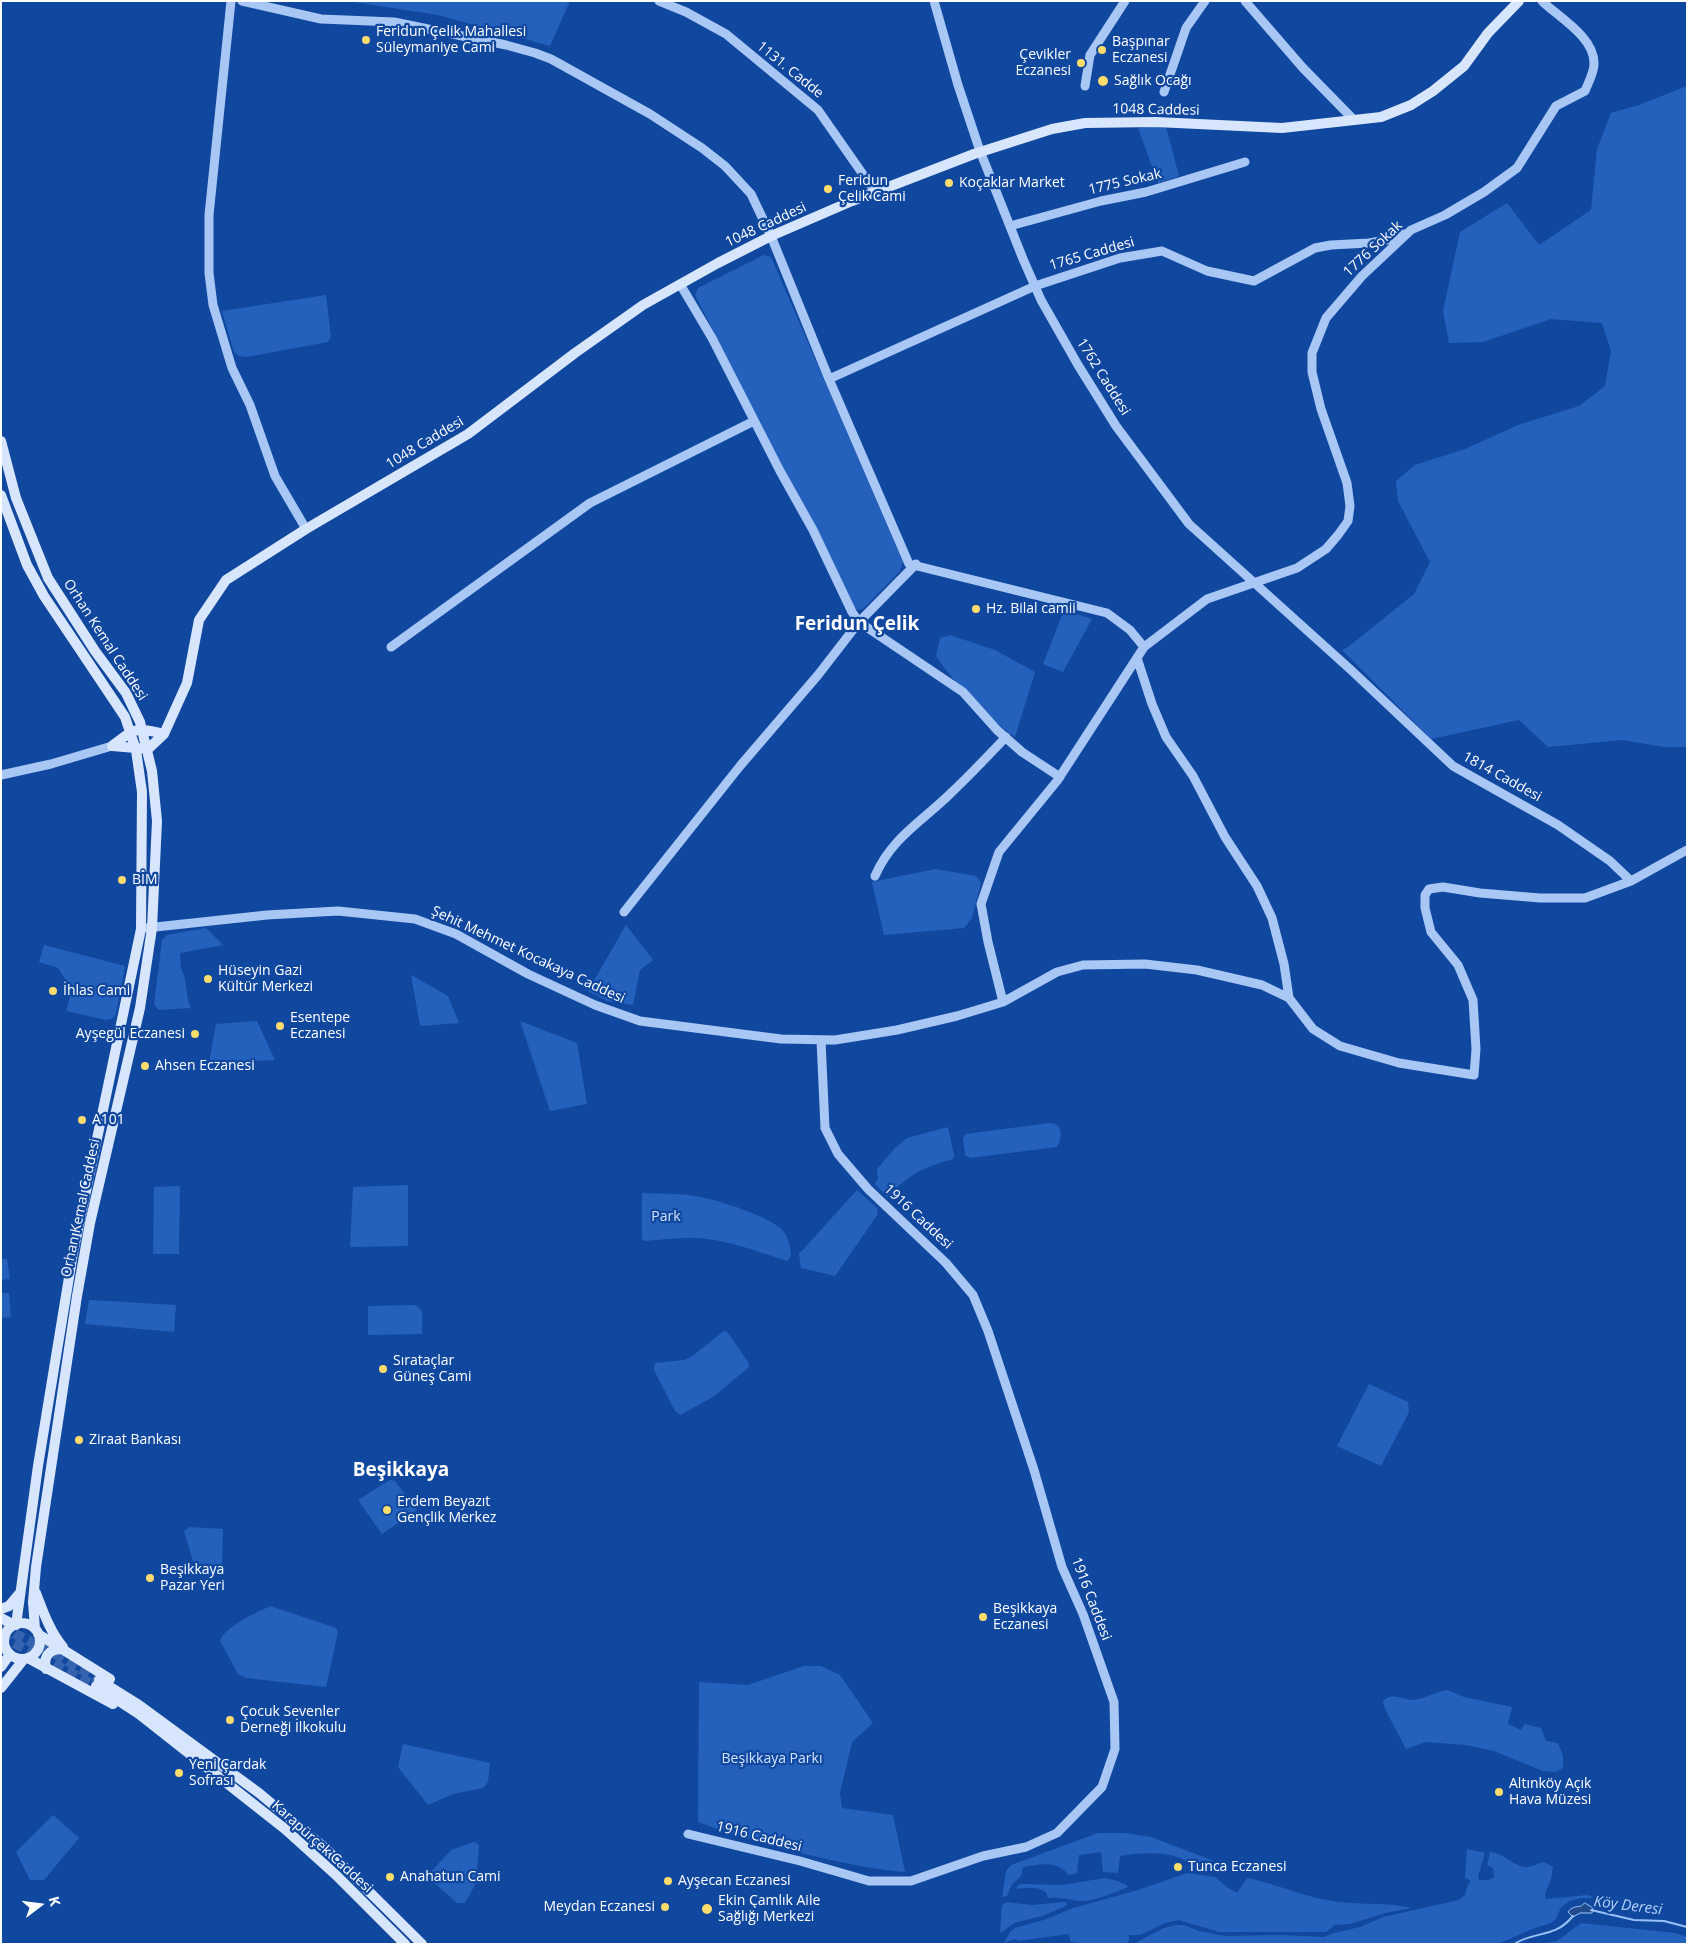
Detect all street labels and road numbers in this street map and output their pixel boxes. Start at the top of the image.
street label: 1131. Cadde [753,38,827,102]
street label: 1048 Caddesi [1112,101,1200,119]
street label: 1775 Sokak [1087,165,1163,199]
street label: 1048 Caddesi [723,199,809,251]
street label: 1776 Sokak [1340,218,1406,280]
street label: 1765 Caddesi [1048,234,1136,274]
street label: 1762 Caddesi [1073,335,1133,419]
street label: 1048 Caddesi [383,413,467,473]
street label: Orhan Kemal Caddesi [59,576,151,704]
street label: 1814 Caddesi [1460,748,1544,806]
street label: Şehit Mehmet Kocakaya Caddesi [429,903,627,1007]
street label: Orhan Kemal Caddesi [58,1137,104,1279]
street label: 1916 Caddesi [880,1181,956,1253]
street label: 1916 Caddesi [1067,1555,1115,1643]
street label: Karapürçek Caddesi [268,1797,376,1897]
street label: 1916 Caddesi [715,1818,803,1856]

